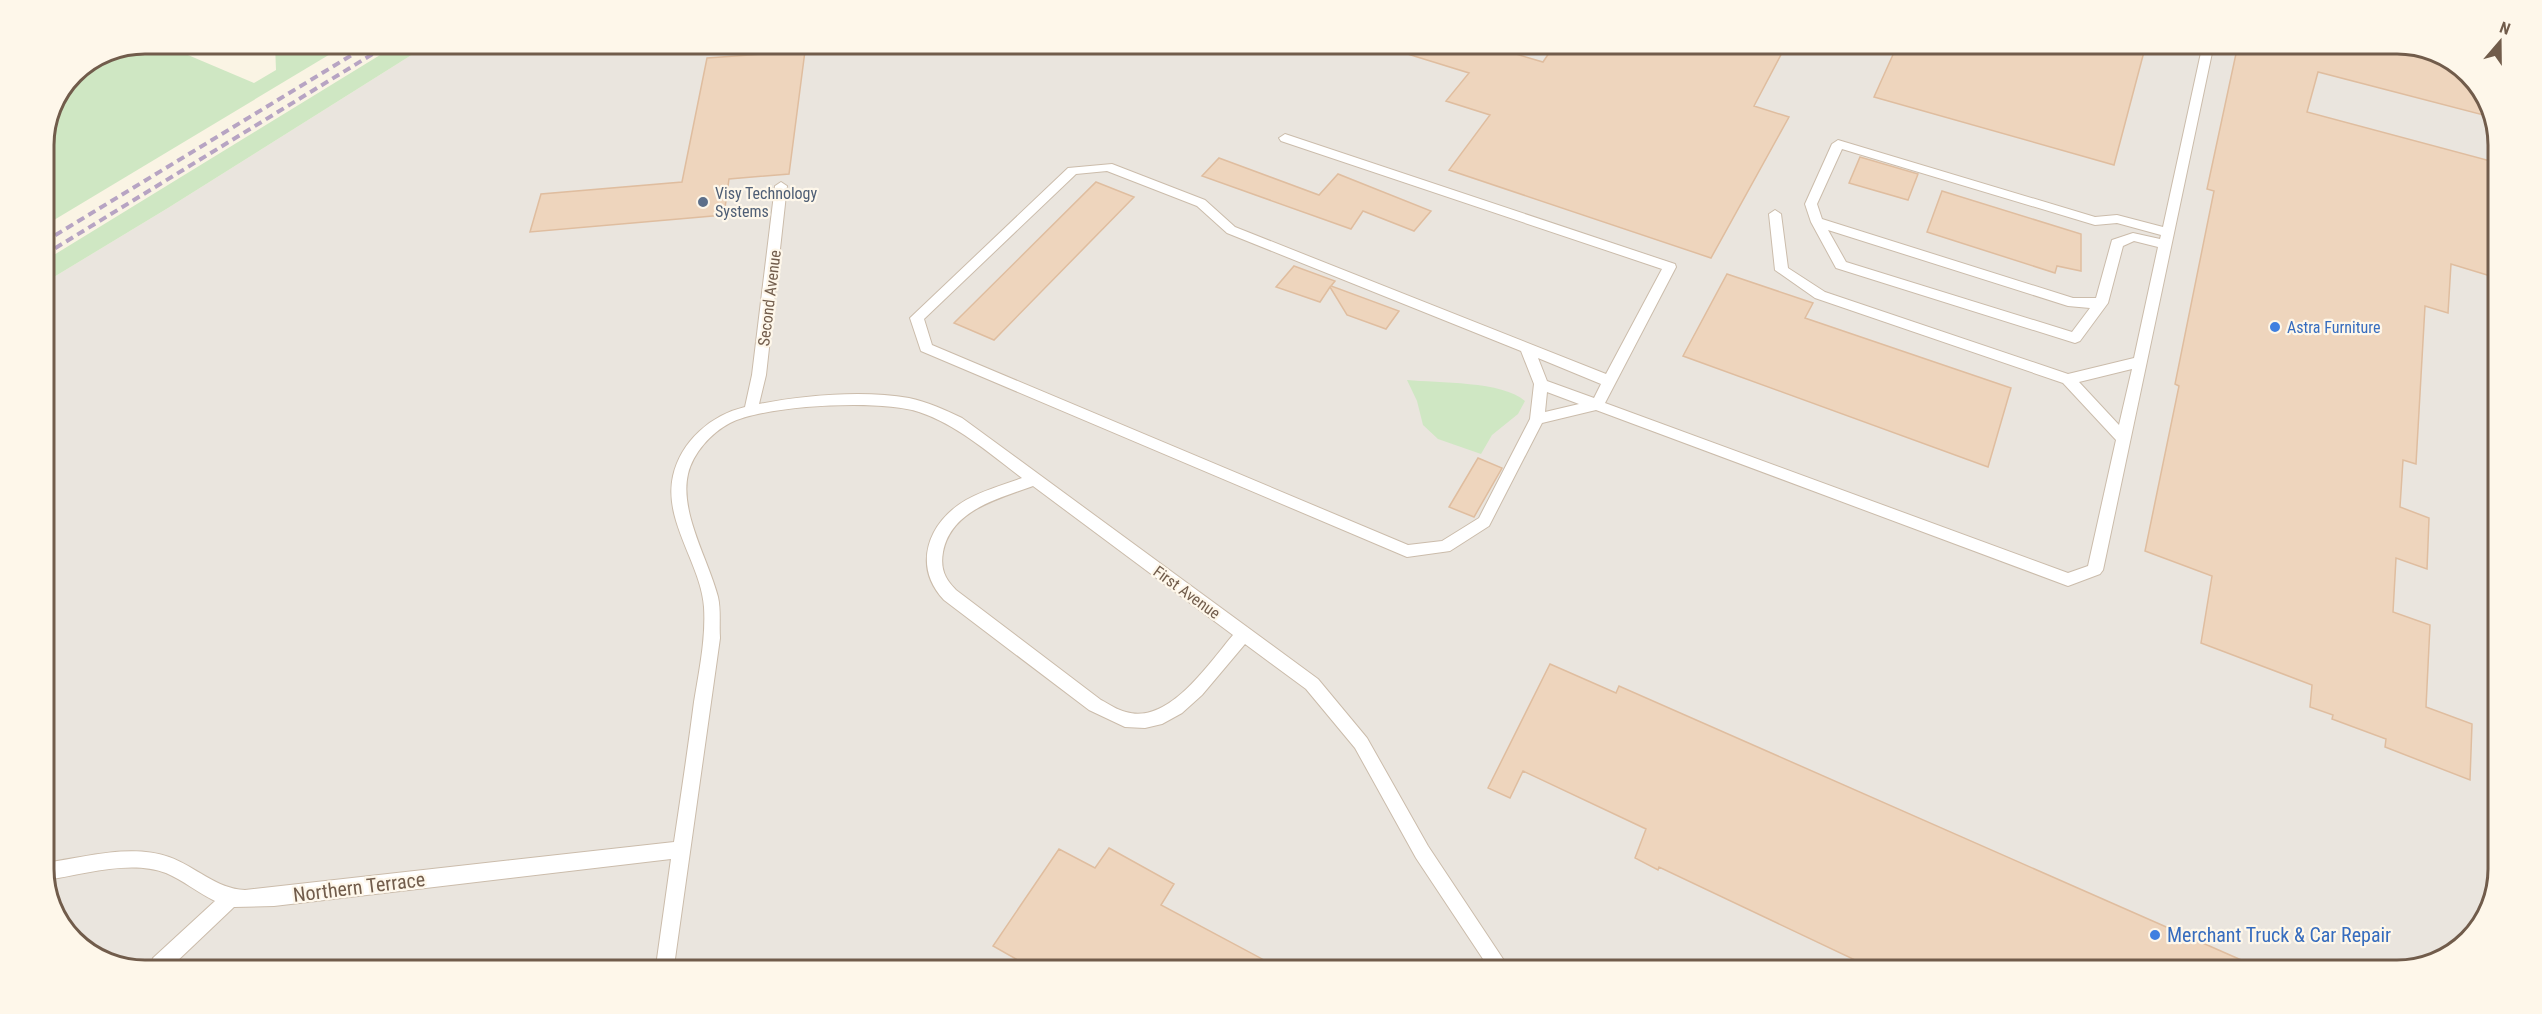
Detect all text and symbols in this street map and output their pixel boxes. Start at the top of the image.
north arrow [2470,12,2530,72]
text: N [2497,18,2513,39]
place label: Visy Technology Systems [715,184,818,221]
marker: Visy Technology Systems [696,195,710,209]
street label: Second Avenue [754,249,785,347]
place label: Astra Furniture [2287,318,2380,337]
marker: Astra Furniture [2268,320,2282,334]
street label: First Avenue [1150,562,1224,623]
street label: Northern Terrace [292,867,426,907]
place label: Merchant Truck & Car Repair [2167,923,2391,947]
marker: Merchant Truck & Car Repair [2148,928,2162,942]

